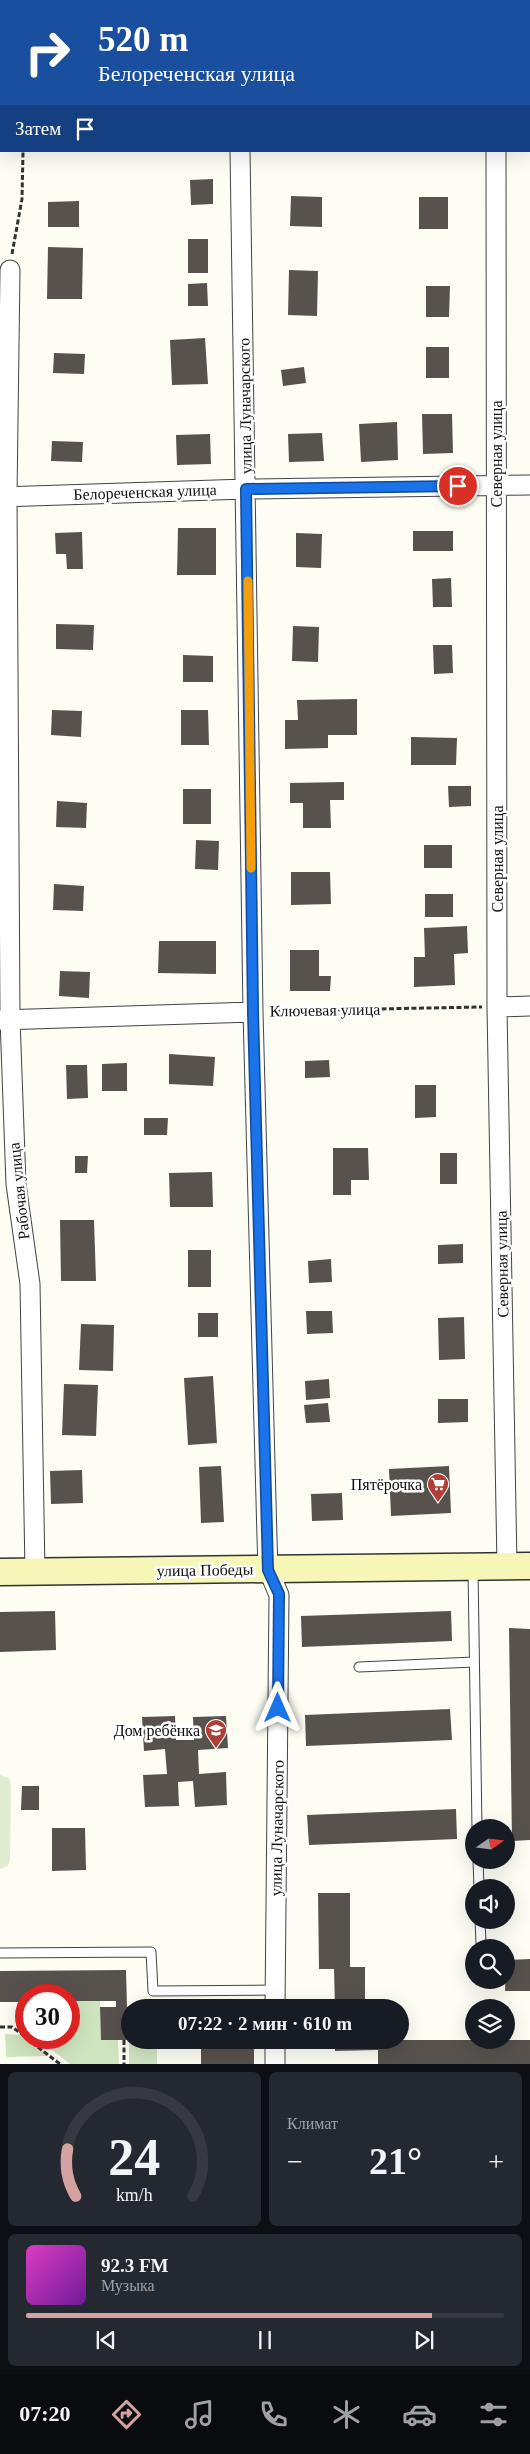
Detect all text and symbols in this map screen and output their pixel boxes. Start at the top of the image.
icon: right [15,20,80,85]
text: 520 m [98,20,188,59]
text: Белореченская улица [98,61,295,86]
icon: arrive [71,115,99,143]
text: Затем [15,118,61,139]
street label: улица Луначарского [235,338,256,474]
street label: Северная улица [488,400,506,508]
pin [437,465,479,507]
icon: arrive [444,472,472,500]
street label: Белореченская улица [73,481,217,504]
street label: Северная улица [489,805,507,913]
street label: Ключевая улица [270,1001,380,1020]
street label: Рабочая улица [5,1141,34,1240]
street label: Северная улица [493,1210,512,1318]
supermarket icon: Пятёрочка [426,1472,450,1503]
place label: Пятёрочка [351,1476,422,1494]
street label: улица Победы [156,1561,254,1580]
position arrow [251,1681,303,1733]
school or university icon: Дом ребёнка [204,1718,228,1749]
place label: Дом ребёнка [114,1722,200,1740]
street label: улица Луначарского [267,1760,288,1896]
north arrow [465,1819,515,1869]
map controls [465,1819,515,2049]
button: sound [465,1879,515,1929]
button: search [465,1939,515,1989]
speed limit sign: 30 [15,1984,80,2049]
button: layers [465,1999,515,2049]
text: 07:22 · 2 мин · 610 m [178,2013,352,2034]
text: Климат [287,2115,338,2132]
text: 24 [109,2129,161,2186]
text: 21° [369,2140,422,2182]
text: − [287,2146,303,2177]
text: + [488,2146,504,2177]
text: km/h [116,2185,153,2205]
text: 92.3 FM [101,2255,169,2276]
text: Музыка [101,2277,155,2294]
icon: previous [92,2326,120,2354]
icon: pause [251,2326,279,2354]
icon: next [410,2326,438,2354]
icon: directions [109,2397,144,2432]
icon: music [182,2397,217,2432]
icon: phone [256,2397,291,2432]
icon: climate [329,2397,364,2432]
icon: car [402,2397,437,2432]
icon: filters [476,2397,511,2432]
text: 07:20 [19,2401,71,2426]

